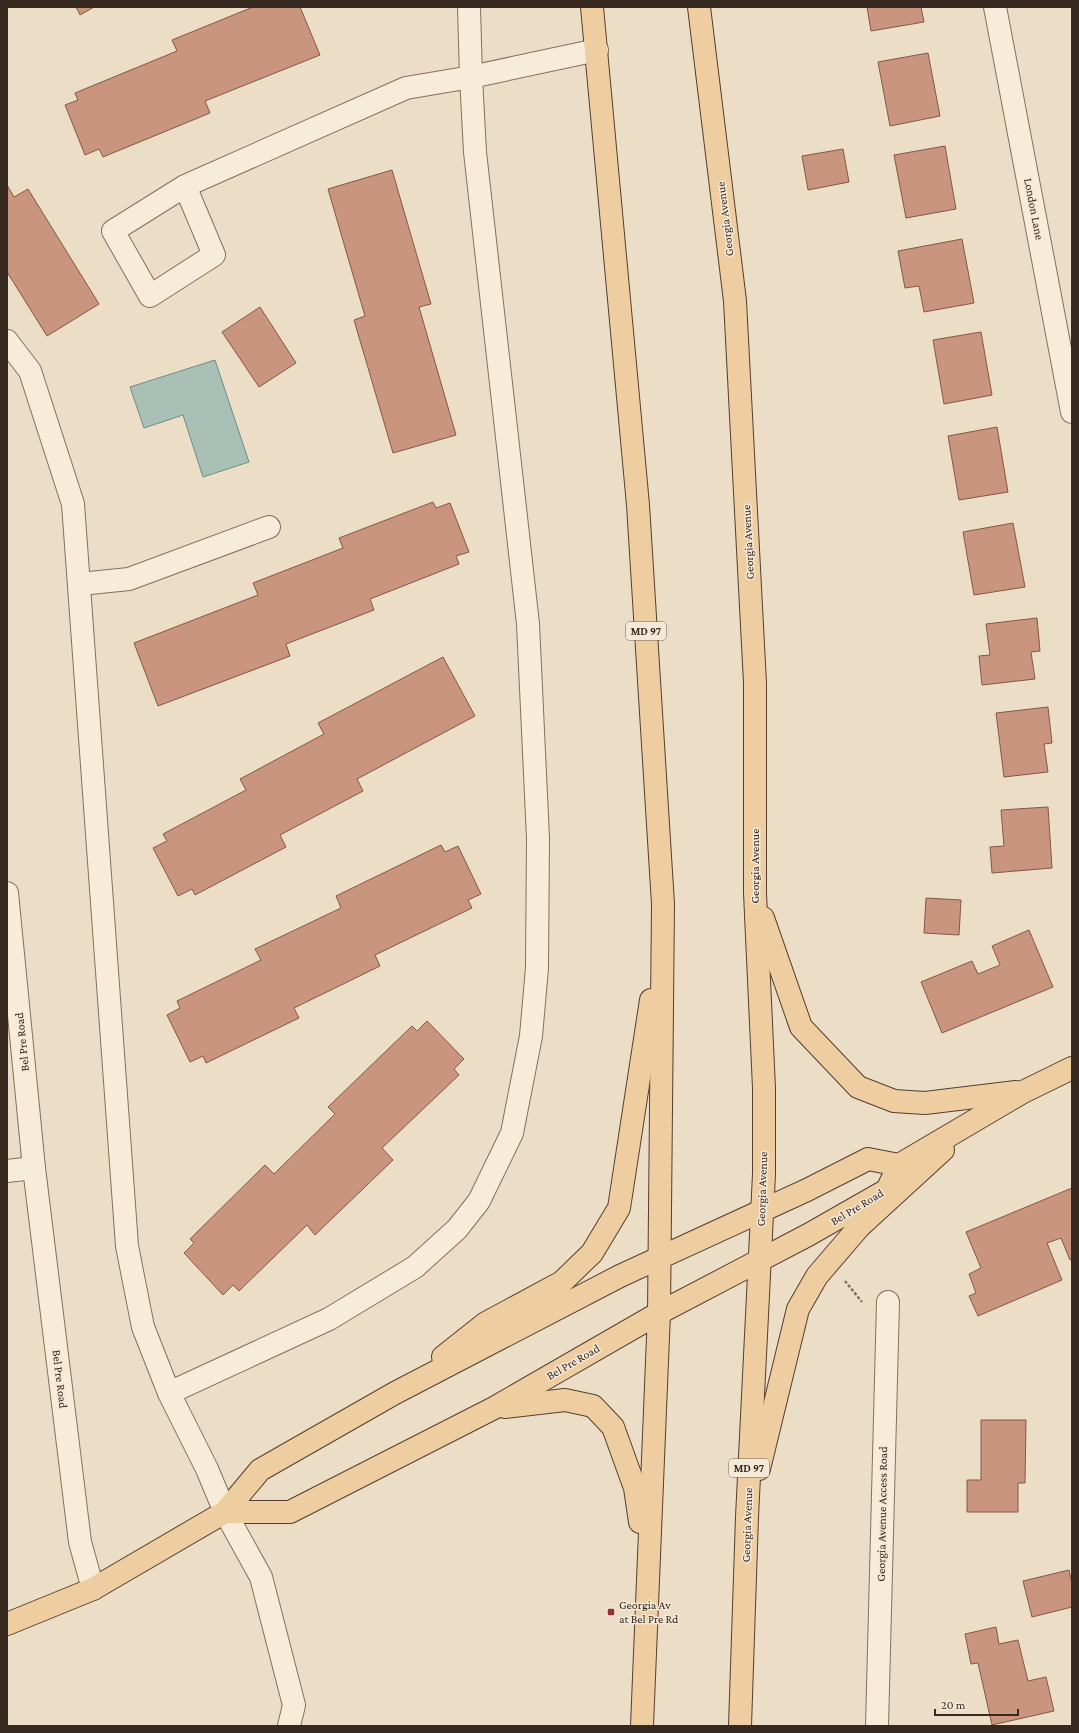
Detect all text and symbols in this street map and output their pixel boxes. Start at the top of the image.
street label: London Lane [1021,177,1047,241]
street label: Georgia Avenue [713,181,737,257]
street label: Georgia Avenue [739,504,757,580]
road number: MD 97 [626,622,666,640]
street label: Georgia Avenue [748,829,762,903]
street label: Bel Pre Road [12,1011,32,1072]
street label: Georgia Avenue [754,1151,770,1227]
street label: Bel Pre Road [828,1185,887,1228]
street label: Bel Pre Road [544,1341,603,1383]
street label: Bel Pre Road [49,1349,71,1410]
street label: Georgia Avenue Access Road [874,1446,890,1582]
road number: MD 97 [729,1459,769,1477]
street label: Georgia Avenue [739,1487,755,1563]
place label: Georgia Av at Bel Pre Rd [619,1598,679,1626]
marker: Georgia Av at Bel Pre Rd [606,1607,616,1617]
scale bar [935,1691,1018,1717]
text: 20 m [941,1698,966,1712]

